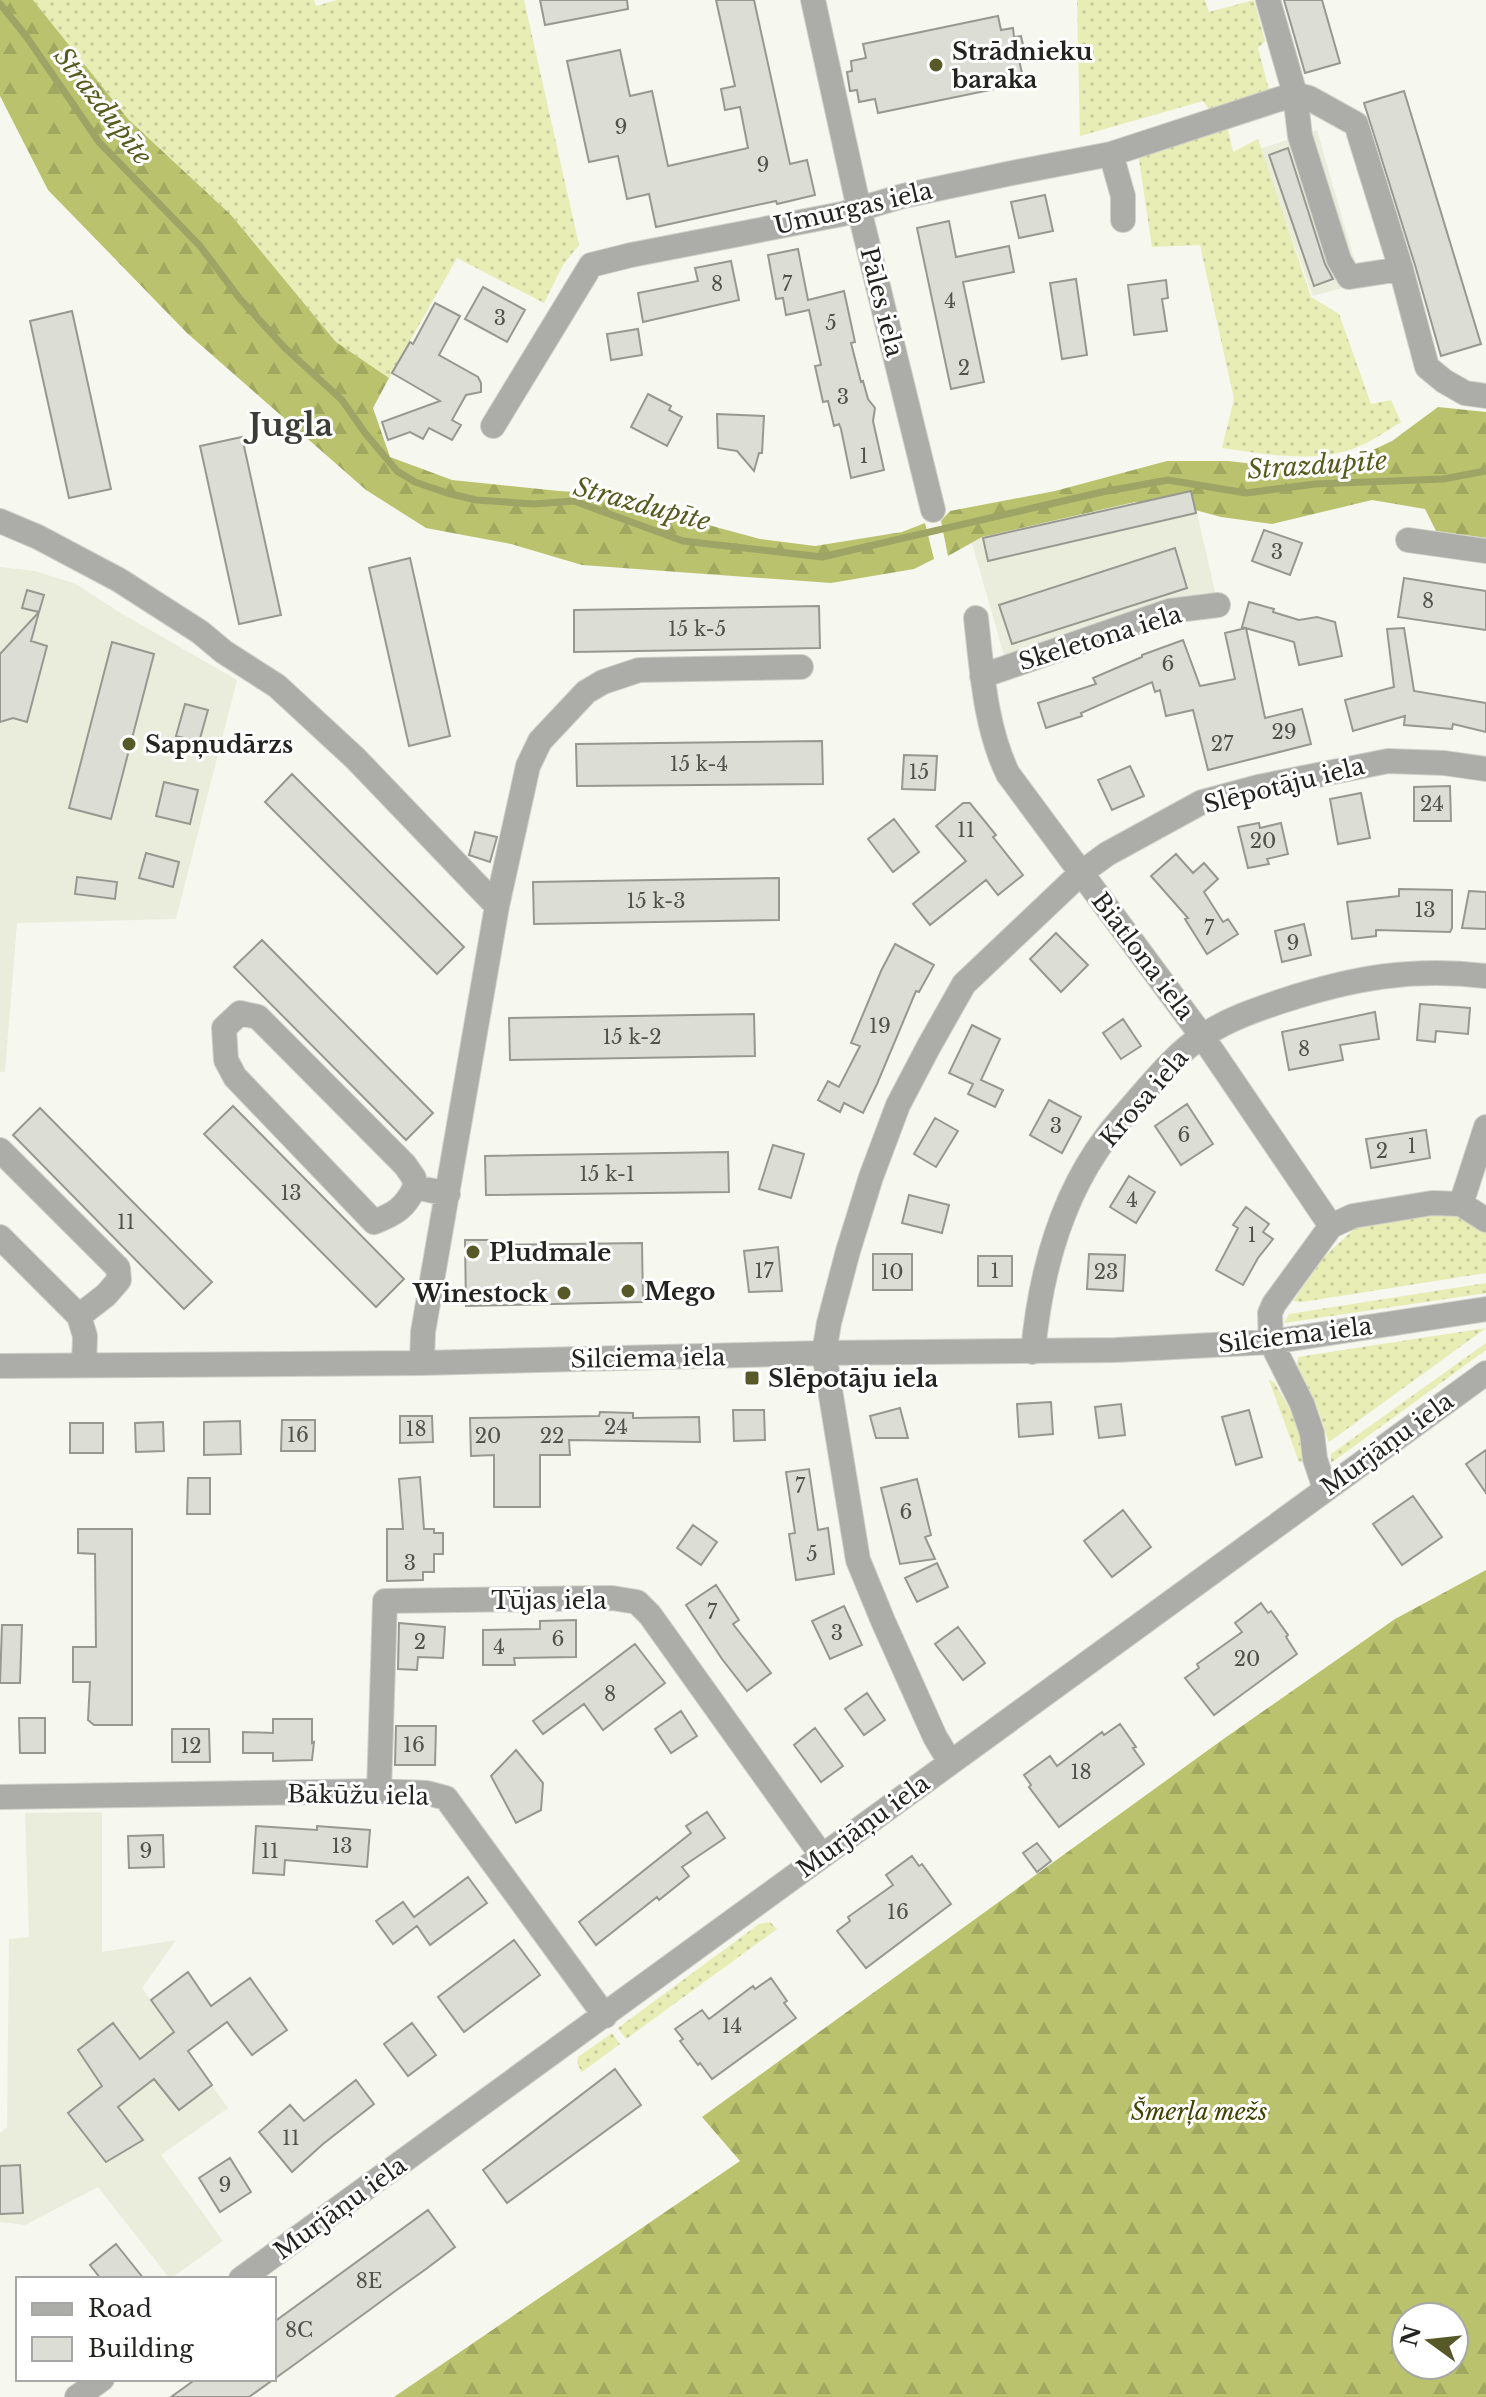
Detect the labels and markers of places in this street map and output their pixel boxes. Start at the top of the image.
place label: Strādnieku baraka [951,37,1092,94]
marker: Strādnieku baraka [927,56,945,74]
place label: Sapņudārzs [145,730,293,760]
marker: Sapņudārzs [120,735,138,753]
place label: Pludmale [489,1238,611,1267]
marker: Pludmale [464,1243,482,1261]
place label: Mego [644,1277,715,1306]
place label: Winestock [412,1279,549,1308]
marker: Mego [619,1282,637,1300]
marker: Winestock [555,1284,573,1302]
place label: Slēpotāju iela [768,1364,939,1393]
marker: Slēpotāju iela [743,1369,761,1387]

